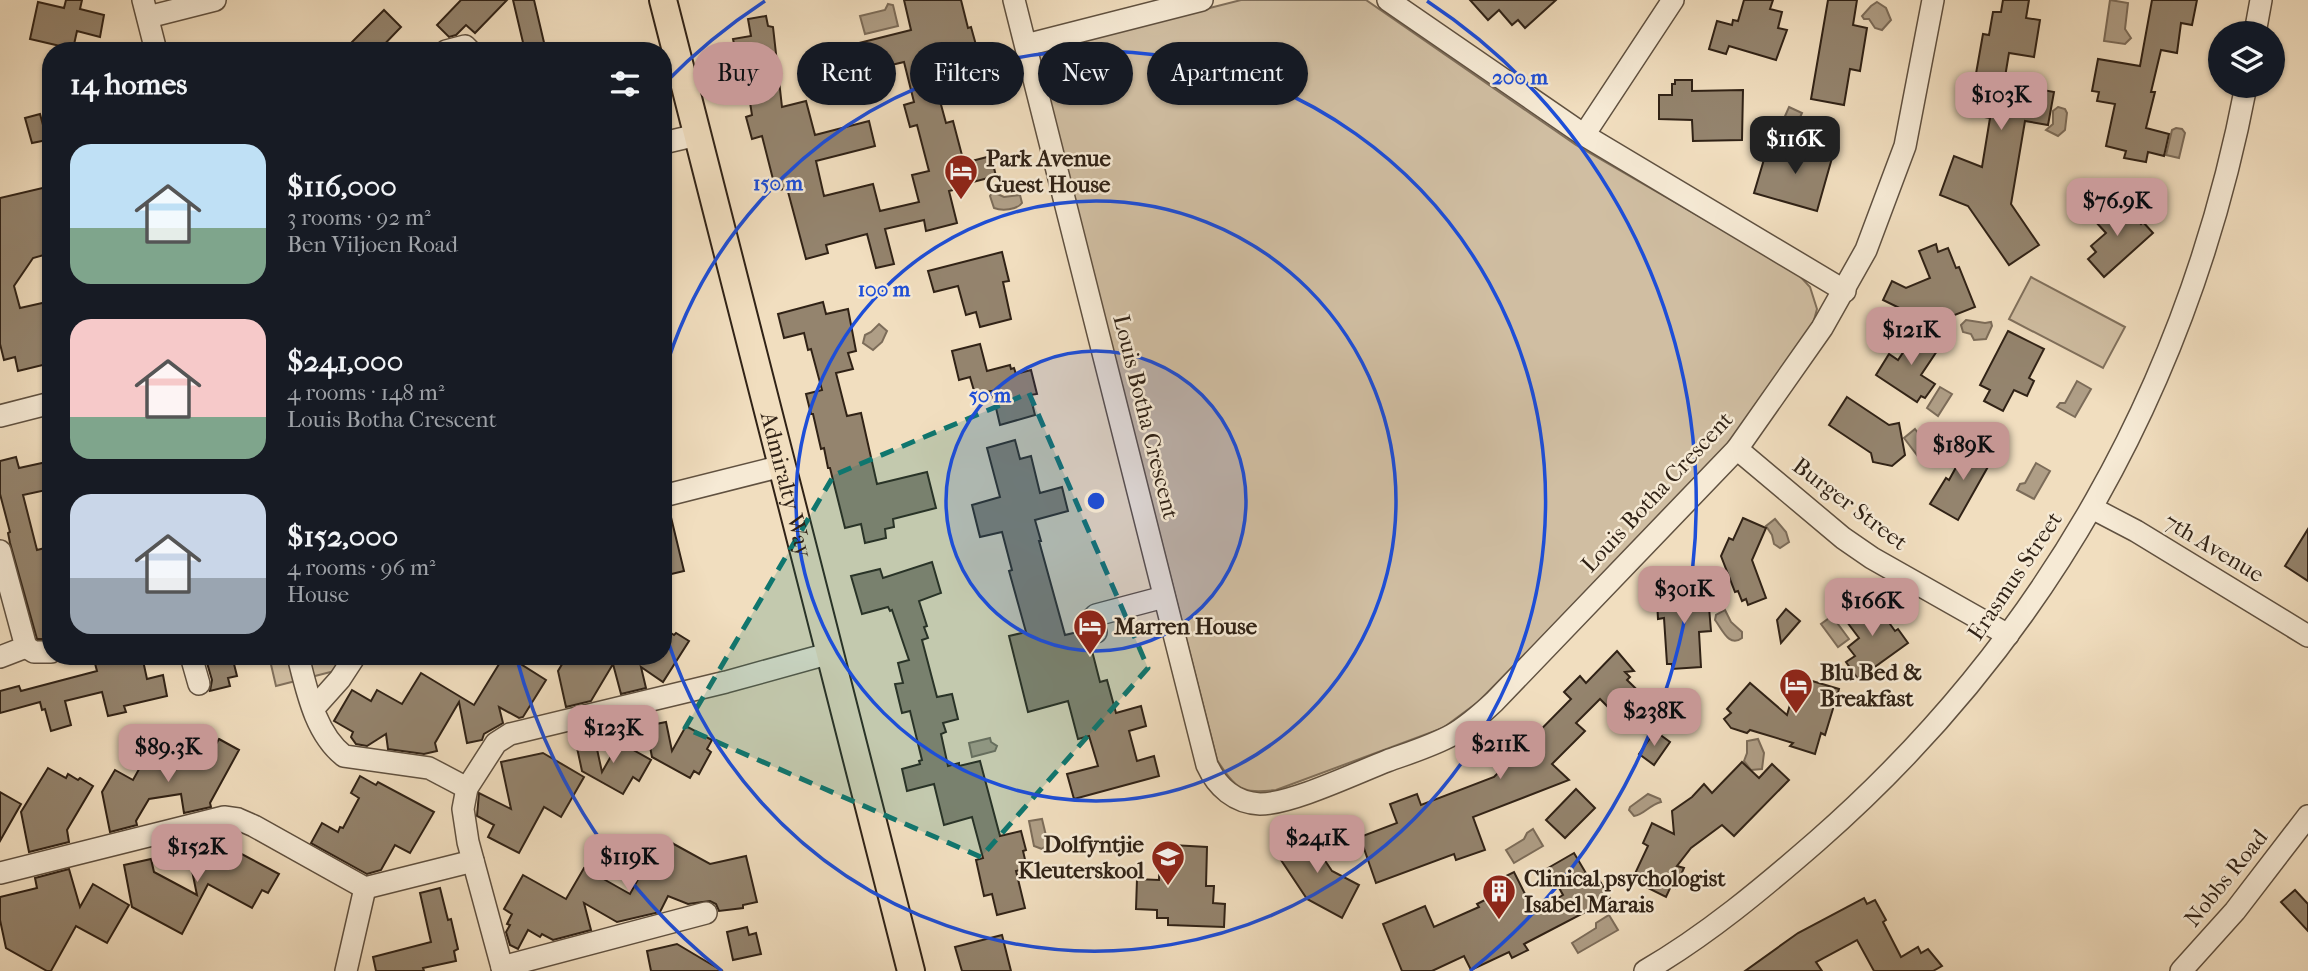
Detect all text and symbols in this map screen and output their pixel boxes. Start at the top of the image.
map controls [2208,21,2285,98]
button: layers [2208,21,2285,98]
chip: Buy [693,42,783,105]
chip: Rent [797,42,896,105]
chip: Filters [910,42,1024,105]
chip: New [1038,42,1133,105]
chip: Apartment [1147,42,1308,105]
icon: filters [606,65,644,103]
text: 200 m [1492,65,1549,89]
text: 14 homes [70,67,187,102]
pin: $103K [1952,72,2050,132]
text: $103K [1971,81,2031,108]
pin: $116K [1746,116,1844,176]
text: $116K [1766,125,1824,152]
place label: Park Avenue Guest House [986,145,1112,198]
hotel icon: Park Avenue Guest House [942,152,980,201]
text: $116,000 [287,169,397,204]
text: 150 m [753,171,804,195]
icon: home [126,172,210,256]
pin: $76.9K [2060,178,2174,238]
text: $76.9K [2082,187,2152,214]
text: 3 rooms · 92 m² [287,204,431,231]
text: Ben Viljoen Road [287,231,458,258]
text: 100 m [858,277,911,301]
pin: $121K [1862,308,1960,367]
street label: Louis Botha Crescent [1108,312,1184,522]
text: $121K [1882,316,1940,343]
text: $241,000 [287,344,403,379]
icon: home [126,347,210,431]
text: 4 rooms · 148 m² [287,379,444,406]
text: 50 m [969,383,1012,407]
text: Louis Botha Crescent [287,406,497,433]
street label: Louis Botha Crescent [1576,406,1738,578]
street label: Admiralty Way [755,408,818,561]
pin: $189K [1914,422,2012,482]
text: $189K [1932,431,1994,458]
street label: Burger Street [1787,452,1913,556]
centre of rings [1084,489,1108,513]
street label: Erasmus Street [1962,507,2068,645]
street label: 7th Avenue [2159,508,2269,588]
text: $152,000 [287,519,398,554]
icon: home [126,522,210,606]
text: 4 rooms · 96 m² [287,554,436,581]
pin: $301K [1635,566,1733,626]
text: $301K [1654,575,1714,602]
pin: $166K [1823,578,1921,638]
text: House [287,581,349,608]
text: $166K [1841,587,1903,614]
hotel icon: Marren House [1071,607,1109,656]
place label: Marren House [1114,613,1258,640]
place label: Blu Bed & Breakfast [1820,659,1922,712]
hotel icon: Blu Bed & Breakfast [1777,666,1815,715]
pin: $238K [1605,688,1703,748]
text: $238K [1623,697,1685,724]
pin: $123K [564,706,662,765]
text: $123K [584,714,642,741]
pin: $211K [1451,722,1549,781]
pin: $89.3K [111,724,225,784]
text: $211K [1471,730,1529,757]
text: $89.3K [135,733,201,760]
pin: $241K [1268,816,1366,875]
pin: $152K [148,824,246,884]
text: $241K [1286,824,1349,851]
street label: Nobbs Road [2179,824,2274,932]
place label: Dolfyntjie Kleuterskool [1018,831,1145,884]
text: $152K [167,833,227,860]
pin: $119K [580,834,678,894]
school or university icon: Dolfyntjie Kleuterskool [1149,838,1187,887]
text: $119K [600,843,658,870]
place label: Clinical psychologist Isabel Marais [1524,865,1726,918]
building icon: Clinical psychologist Isabel Marais [1480,872,1518,921]

